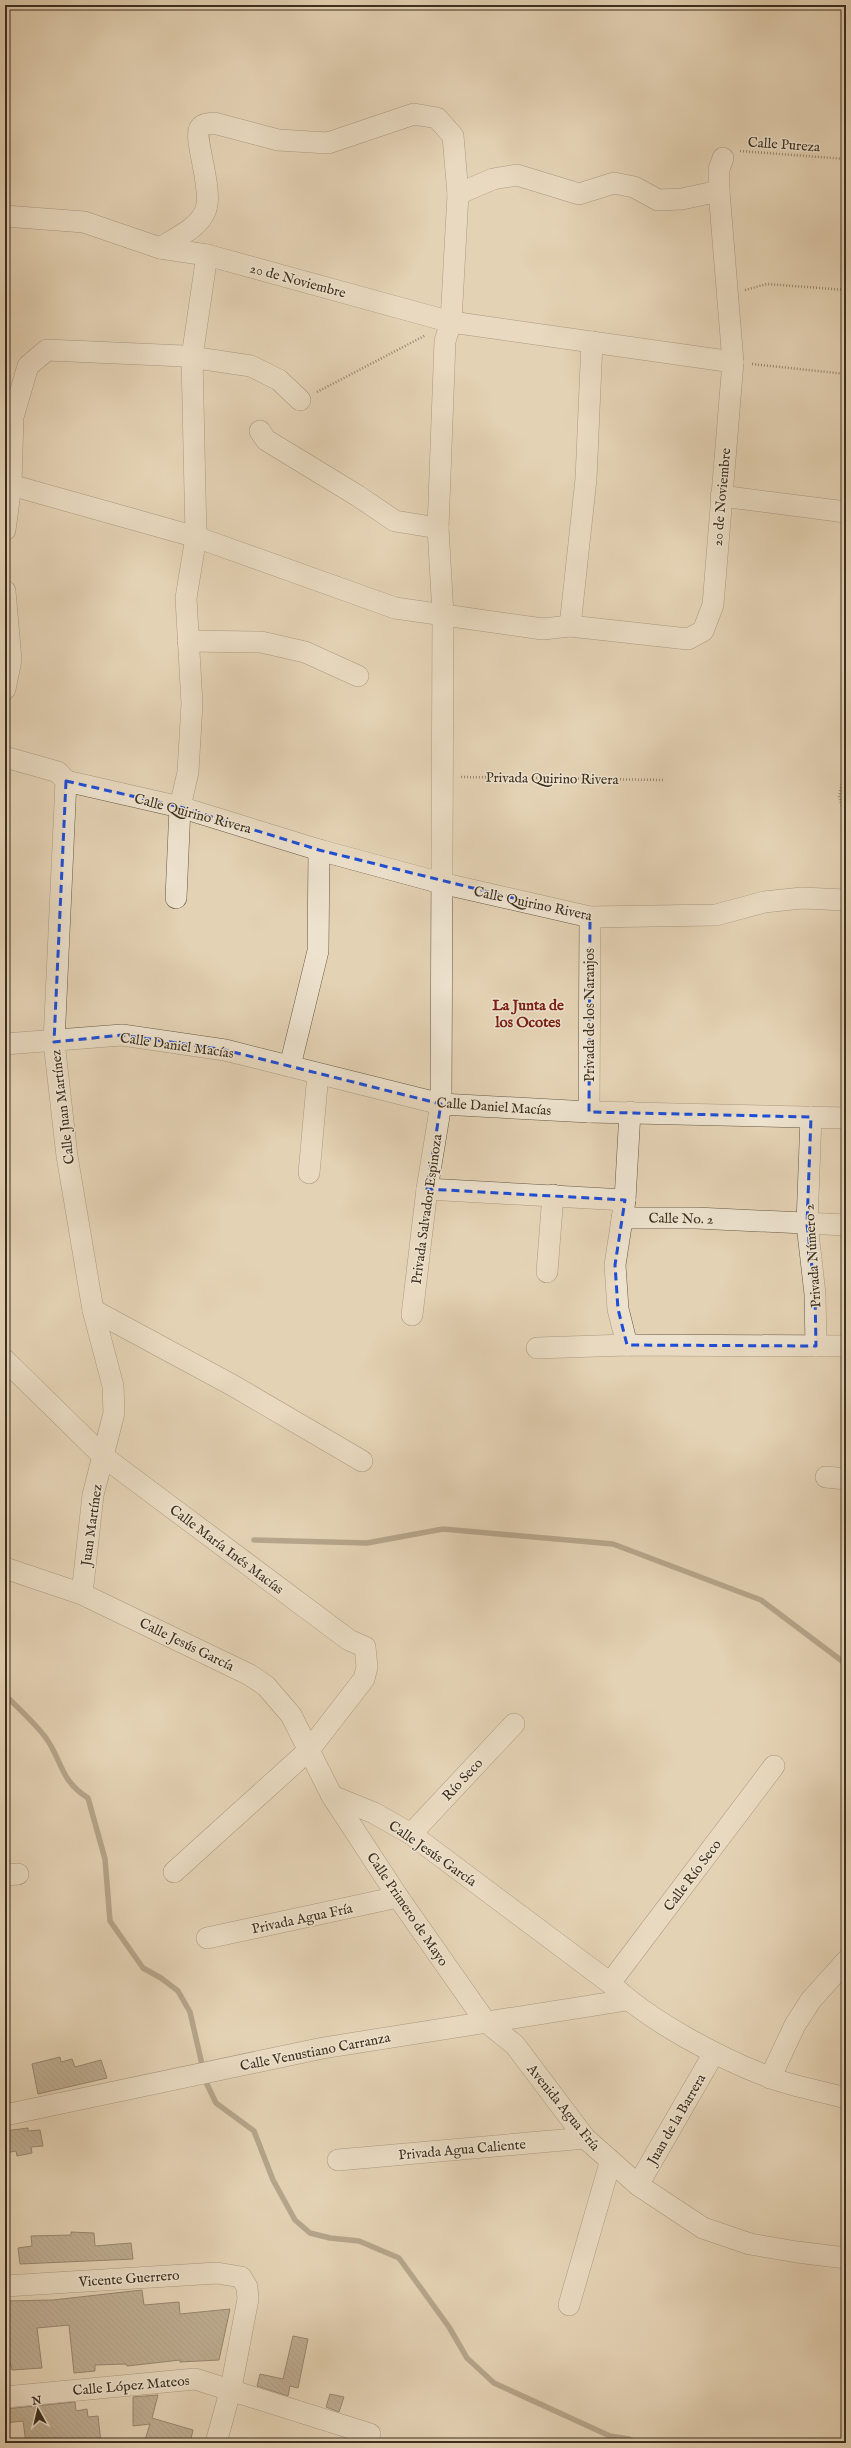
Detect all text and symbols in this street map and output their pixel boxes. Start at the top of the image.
street label: Calle Pureza [747,133,822,157]
street label: 20 de Noviembre [248,260,348,303]
street label: 20 de Noviembre [709,447,735,547]
street label: Privada Quirino Rivera [485,769,620,789]
street label: Calle Quirino Rivera [132,790,254,839]
street label: Calle Quirino Rivera [472,883,595,926]
street label: Privada de los Naranjos [581,948,599,1082]
district label: La Junta de los Ocotes [492,996,564,1032]
street label: Calle Daniel Macías [119,1029,235,1063]
street label: Calle Juan Martínez [47,1048,79,1165]
street label: Calle Daniel Macías [436,1094,552,1120]
street label: Privada Salvador Espinoza [408,1132,447,1285]
street label: Privada Número 2 [800,1203,826,1309]
street label: Calle No. 2 [648,1209,714,1229]
street label: Juan Martínez [77,1483,107,1569]
street label: Calle María Inés Macías [166,1501,287,1599]
street label: Calle Jesús García [136,1614,238,1676]
street label: Río Seco [438,1754,487,1805]
street label: Calle Jesús García [385,1817,481,1891]
street label: Calle Río Seco [660,1836,726,1915]
street label: Calle Primero de Mayo [362,1849,452,1970]
street label: Privada Agua Fría [250,1899,355,1938]
street label: Calle Venustiano Carranza [239,2028,393,2075]
street label: Avenida Agua Fría [522,2060,604,2155]
street label: Juan de la Barrera [643,2070,711,2170]
street label: Privada Agua Caliente [398,2135,527,2165]
street label: Vicente Guerrero [77,2266,181,2292]
street label: Calle López Mateos [72,2372,190,2400]
north arrow [18,2390,58,2430]
text: N [30,2393,43,2409]

